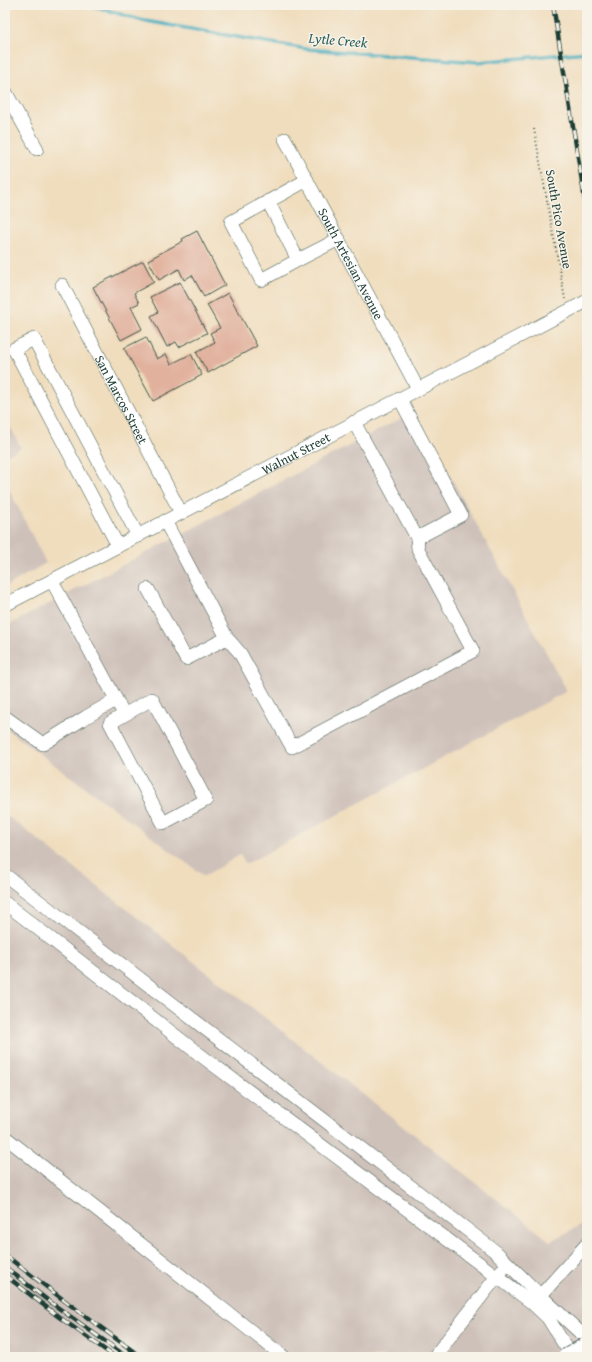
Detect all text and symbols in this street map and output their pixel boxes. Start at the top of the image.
water label: Lytle Creek [307,27,369,53]
street label: South Pico Avenue [541,168,577,270]
street label: South Artesian Avenue [314,204,389,323]
street label: San Marcos Street [91,351,153,448]
street label: Walnut Street [258,427,334,479]

